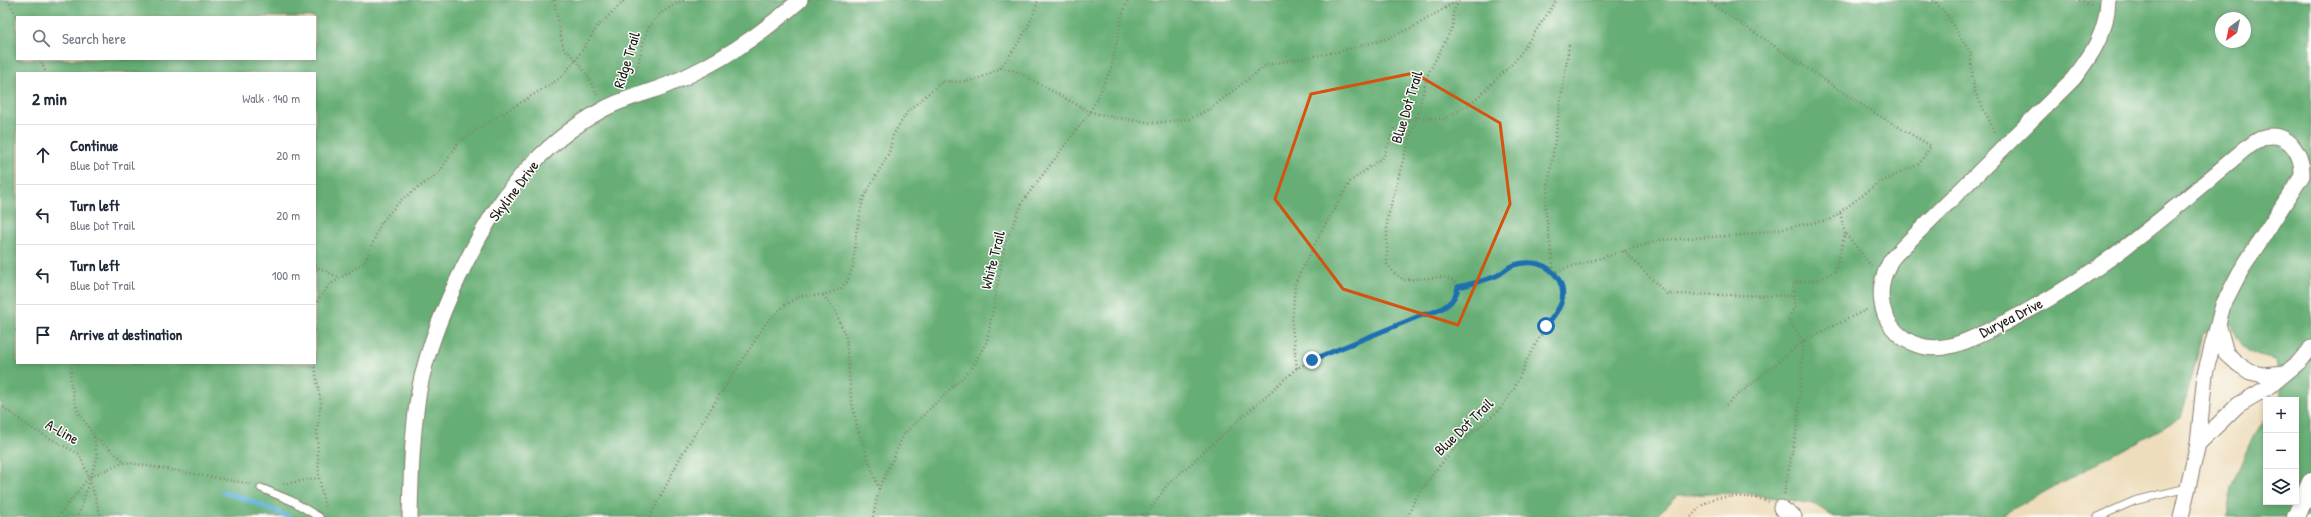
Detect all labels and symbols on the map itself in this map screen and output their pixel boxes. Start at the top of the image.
north arrow [2215,12,2251,48]
street label: Ridge Trail [608,29,645,91]
street label: Blue Dot Trail [1386,68,1428,146]
street label: Skyline Drive [484,156,543,225]
street label: White Trail [975,228,1010,291]
street label: Duryea Drive [1975,293,2046,343]
route start [1537,317,1555,335]
route end [1303,351,1321,369]
street label: Blue Dot Trail [1429,393,1498,460]
street label: A-Line [42,414,83,449]

